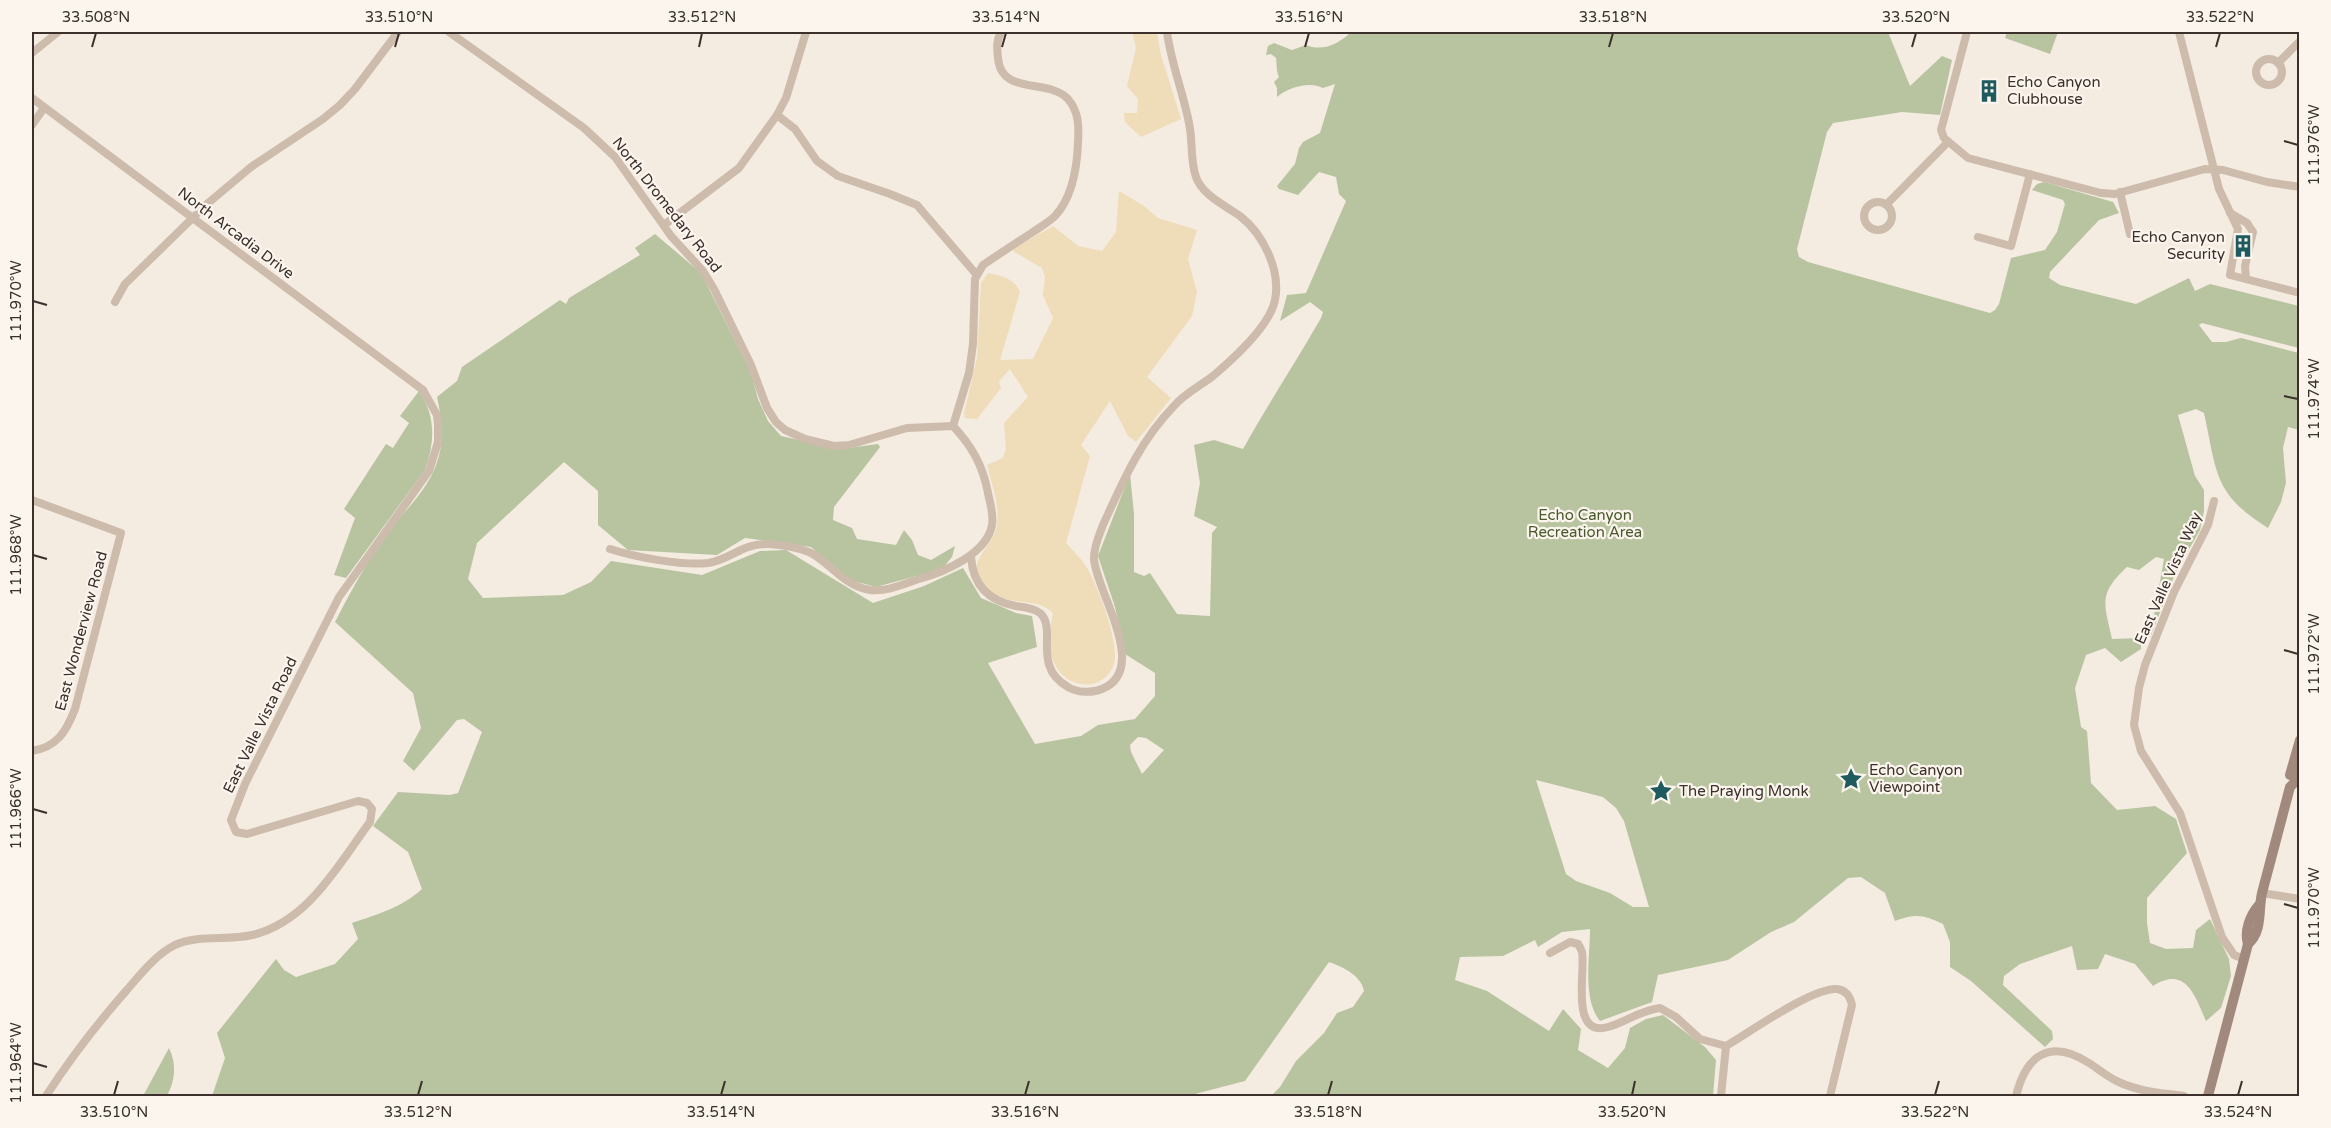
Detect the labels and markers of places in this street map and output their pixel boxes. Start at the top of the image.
place label: Echo Canyon Clubhouse [2007,73,2101,108]
building icon: Echo Canyon Clubhouse [1976,78,2002,104]
place label: Echo Canyon Security [2131,228,2225,263]
building icon: Echo Canyon Security [2230,233,2256,259]
place label: Echo Canyon Viewpoint [1869,761,1963,796]
place icon: Echo Canyon Viewpoint [1838,766,1864,792]
place icon: The Praying Monk [1648,778,1674,804]
place label: The Praying Monk [1679,782,1809,800]

